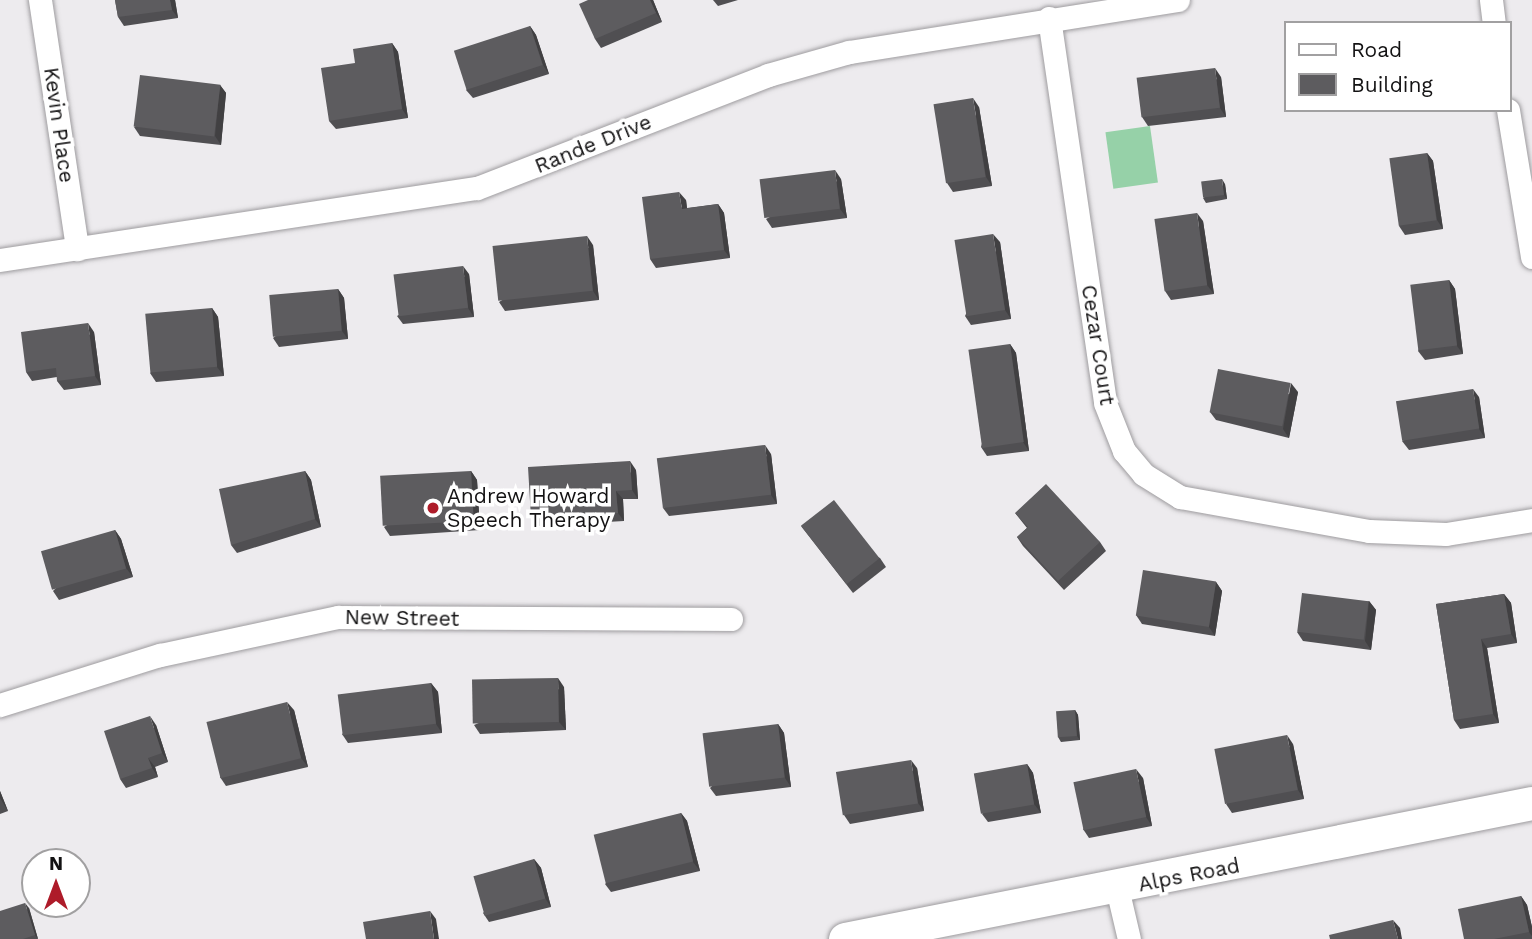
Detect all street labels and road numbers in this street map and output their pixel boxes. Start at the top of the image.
street label: Kevin Place [38,66,80,184]
street label: Rande Drive [531,109,655,179]
street label: Cezar Court [1076,283,1120,407]
street label: New Street [344,604,460,632]
street label: Alps Road [1136,853,1242,897]

